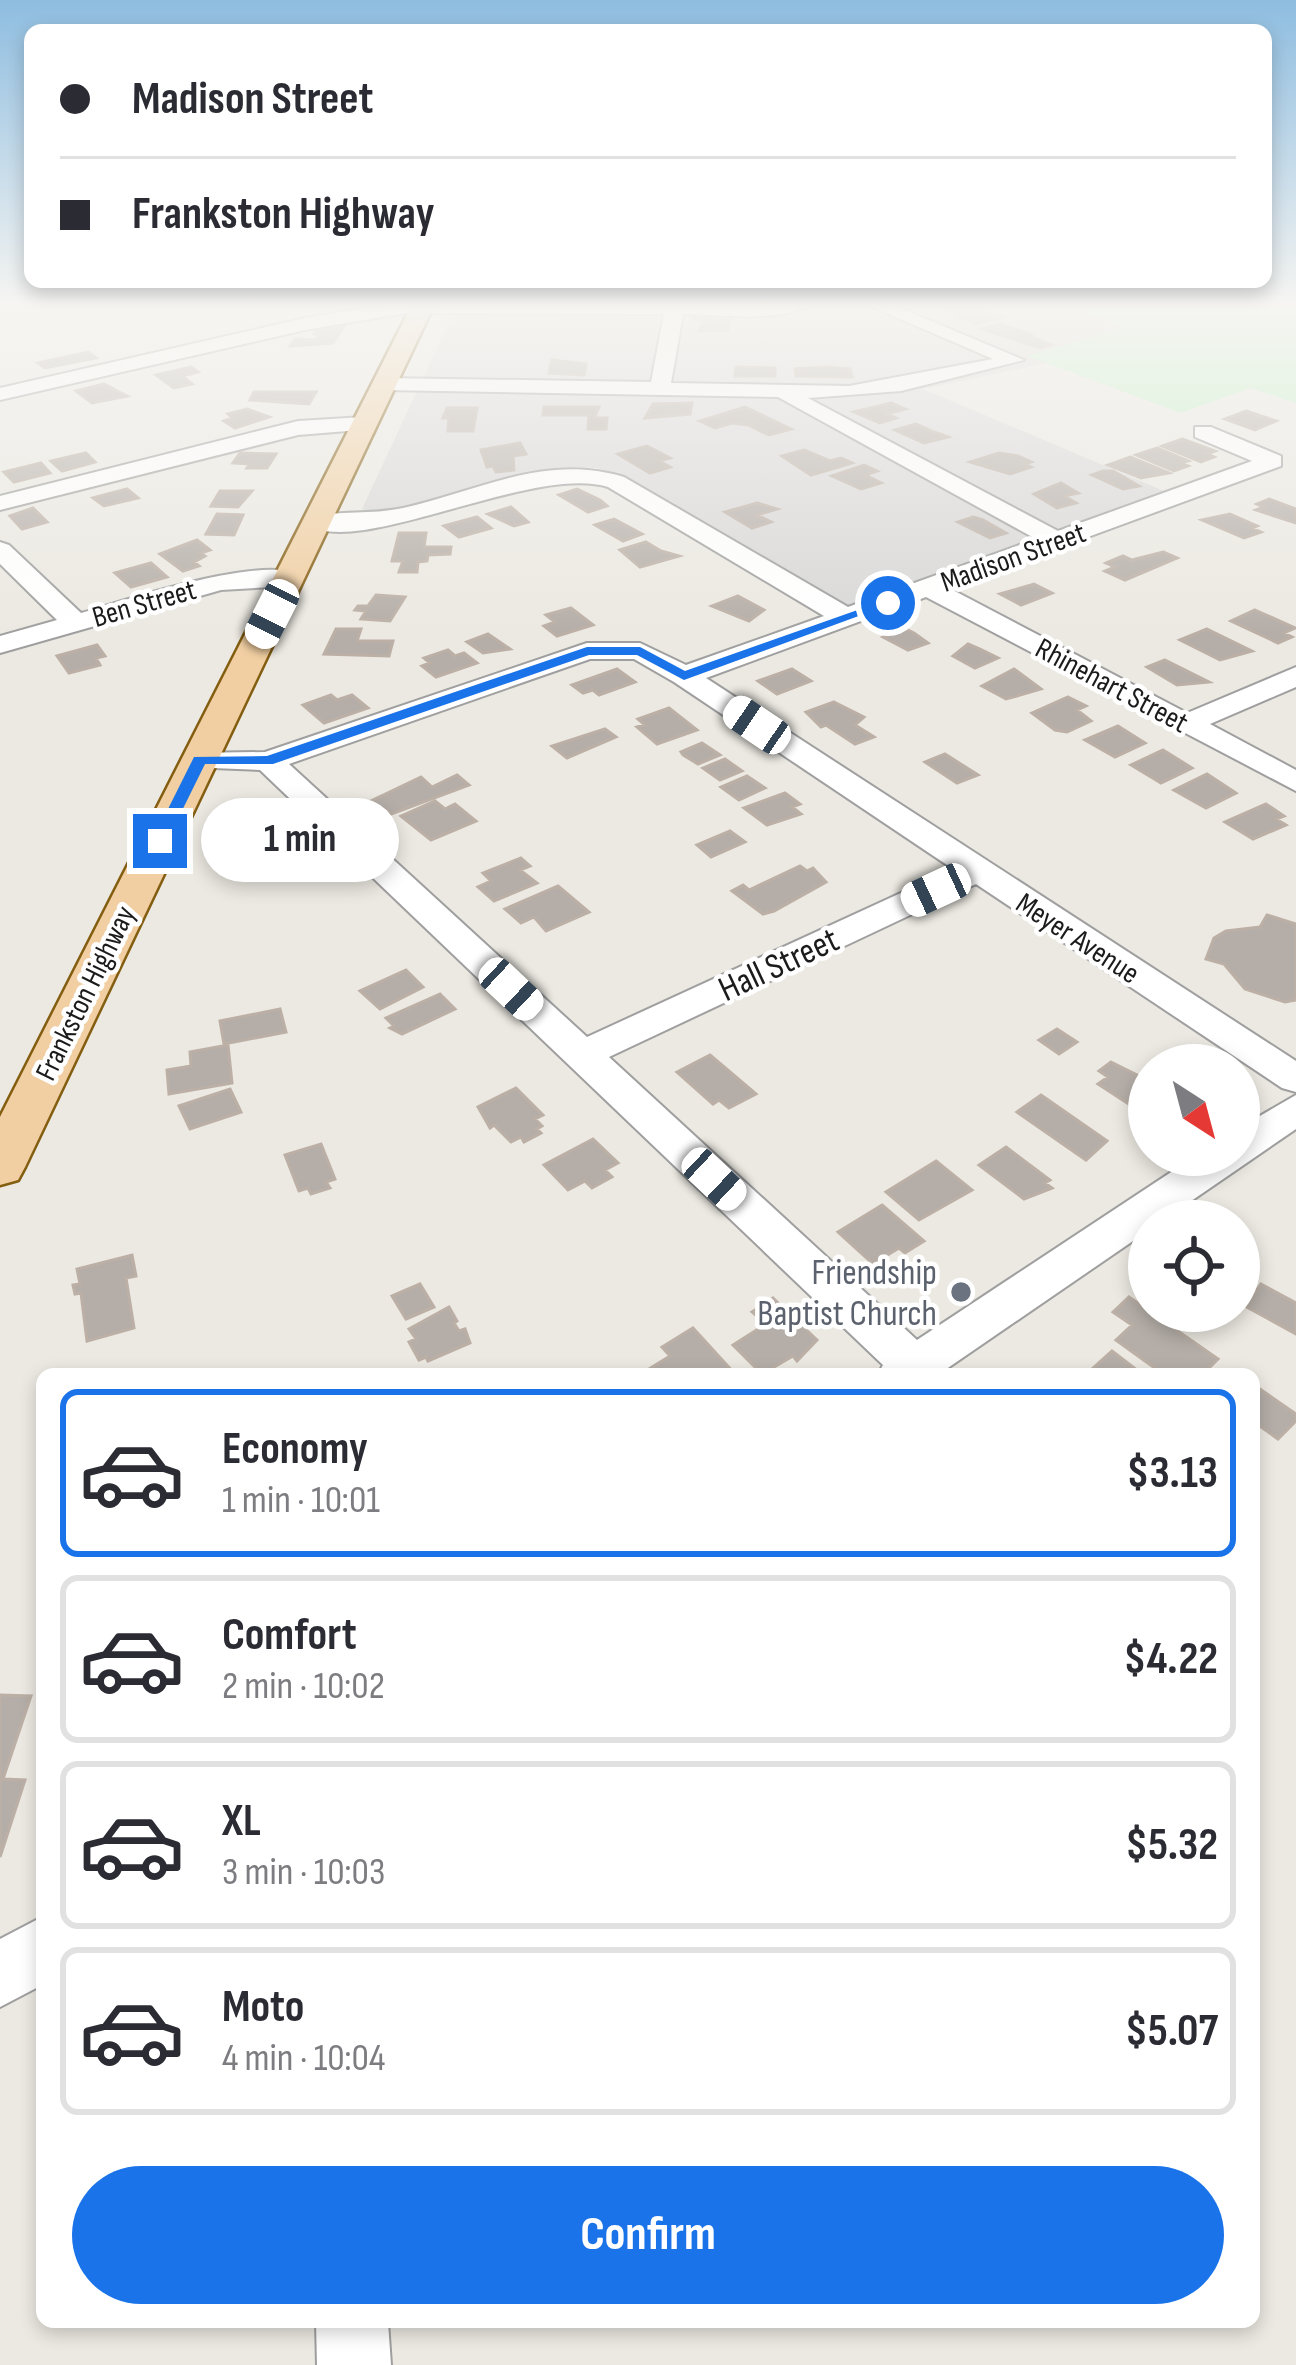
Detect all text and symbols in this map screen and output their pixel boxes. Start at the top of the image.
text: Madison Street [132,72,373,127]
text: Frankston Highway [132,187,434,242]
street label: Madison Street [936,515,1091,601]
street label: Ben Street [88,572,200,636]
car [240,574,304,654]
route start [861,576,915,630]
street label: Rhinehart Street [1029,631,1194,741]
car [717,690,797,760]
callout: 1 min [202,799,400,883]
route end [133,814,187,868]
text: 1 min [264,816,336,863]
car [896,858,976,922]
street label: Meyer Avenue [1009,886,1146,992]
street label: Frankston Highway [28,900,144,1087]
street label: Hall Street [712,919,846,1012]
car [472,951,550,1027]
north arrow [1128,1044,1260,1176]
map controls [1128,1044,1260,1332]
car [675,1141,753,1217]
button: locate [1128,1200,1260,1332]
place label: Friendship Baptist Church [757,1252,937,1336]
marker: Friendship Baptist Church [948,1279,974,1305]
icon: car [78,1419,186,1527]
text: Economy [222,1422,368,1477]
text: $3.13 [1126,1446,1218,1501]
text: 1 min · 10:01 [222,1477,380,1524]
icon: car [78,1605,186,1713]
text: Comfort [222,1608,357,1663]
text: $4.22 [1123,1632,1218,1687]
text: 2 min · 10:02 [222,1663,385,1710]
icon: car [78,1791,186,1899]
text: XL [222,1794,261,1849]
text: $5.32 [1125,1818,1218,1873]
text: 3 min · 10:03 [222,1849,385,1896]
icon: car [78,1977,186,2085]
text: Moto [222,1980,304,2035]
text: $5.07 [1125,2004,1218,2059]
text: 4 min · 10:04 [222,2035,385,2082]
button: Confirm [72,2166,1224,2304]

